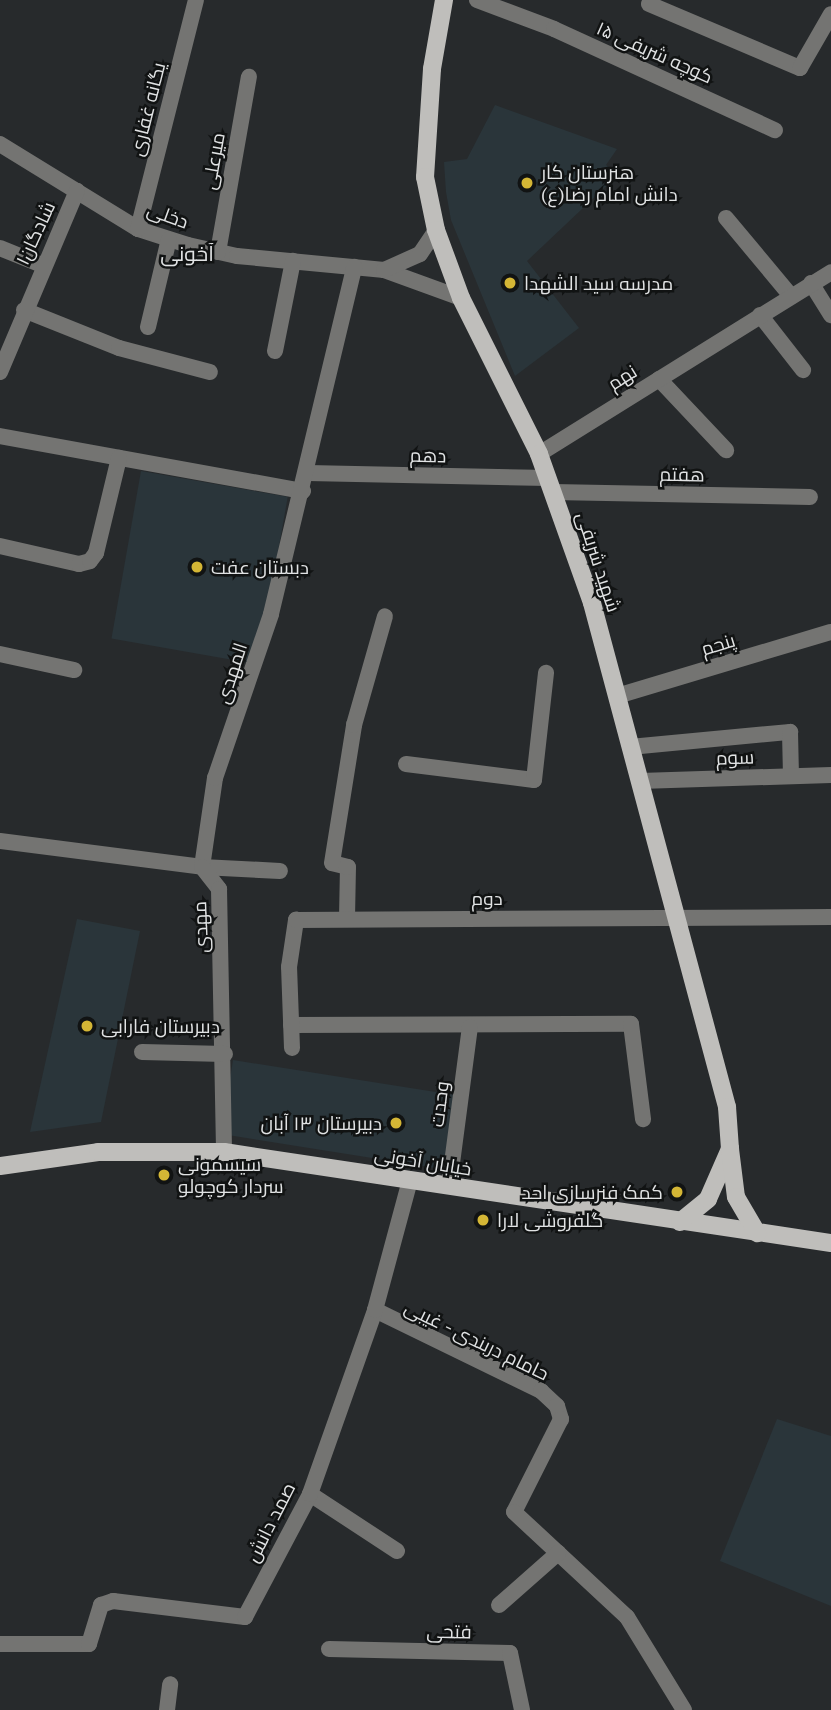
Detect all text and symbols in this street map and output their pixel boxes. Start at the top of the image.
street label: کوچه شریفی ۱۵ [593,16,717,88]
street label: یگانه غفاری [124,60,170,158]
street label: میرعلی [197,131,229,191]
place label: هنرستان کار دانش امام رضا(ع) [541,161,678,205]
marker: هنرستان کار دانش امام رضا(ع) [519,175,535,191]
street label: دخلی [144,197,192,233]
street label: شادگان۱ [10,198,60,268]
district label: آخونی [160,240,214,266]
place label: مدرسه سید الشهدا [524,272,673,294]
marker: مدرسه سید الشهدا [502,275,518,291]
street label: نهم [603,359,641,395]
street label: دهم [409,443,447,467]
street label: هفتم [659,462,705,486]
street label: شهید شریفی [572,509,626,615]
place label: دبستان عفت [211,556,309,578]
marker: دبستان عفت [189,559,205,575]
street label: پنجم [698,628,738,660]
street label: المهدی [210,640,252,706]
street label: سوم [715,745,755,769]
street label: دوم [471,887,503,909]
street label: مهدی [188,901,212,953]
place label: دبیرستان فارابی [101,1015,220,1037]
marker: دبیرستان فارابی [79,1018,95,1034]
street label: وحدت [425,1080,453,1128]
place label: دبیرستان ۱۳ آبان [261,1112,382,1134]
marker: دبیرستان ۱۳ آبان [388,1115,404,1131]
street label: خیابان آخونی [373,1142,473,1180]
place label: سیسمونی سردار کوچولو [178,1153,284,1197]
marker: سیسمونی سردار کوچولو [156,1167,172,1183]
place label: کمک فنرسازی احد [522,1181,663,1203]
marker: کمک فنرسازی احد [669,1184,685,1200]
place label: گلفروشی لارا [497,1209,603,1231]
marker: گلفروشی لارا [475,1212,491,1228]
street label: حامام دربندی - غیبی [401,1295,553,1385]
street label: صمد دانش [240,1478,300,1566]
street label: فتحی [426,1619,472,1643]

